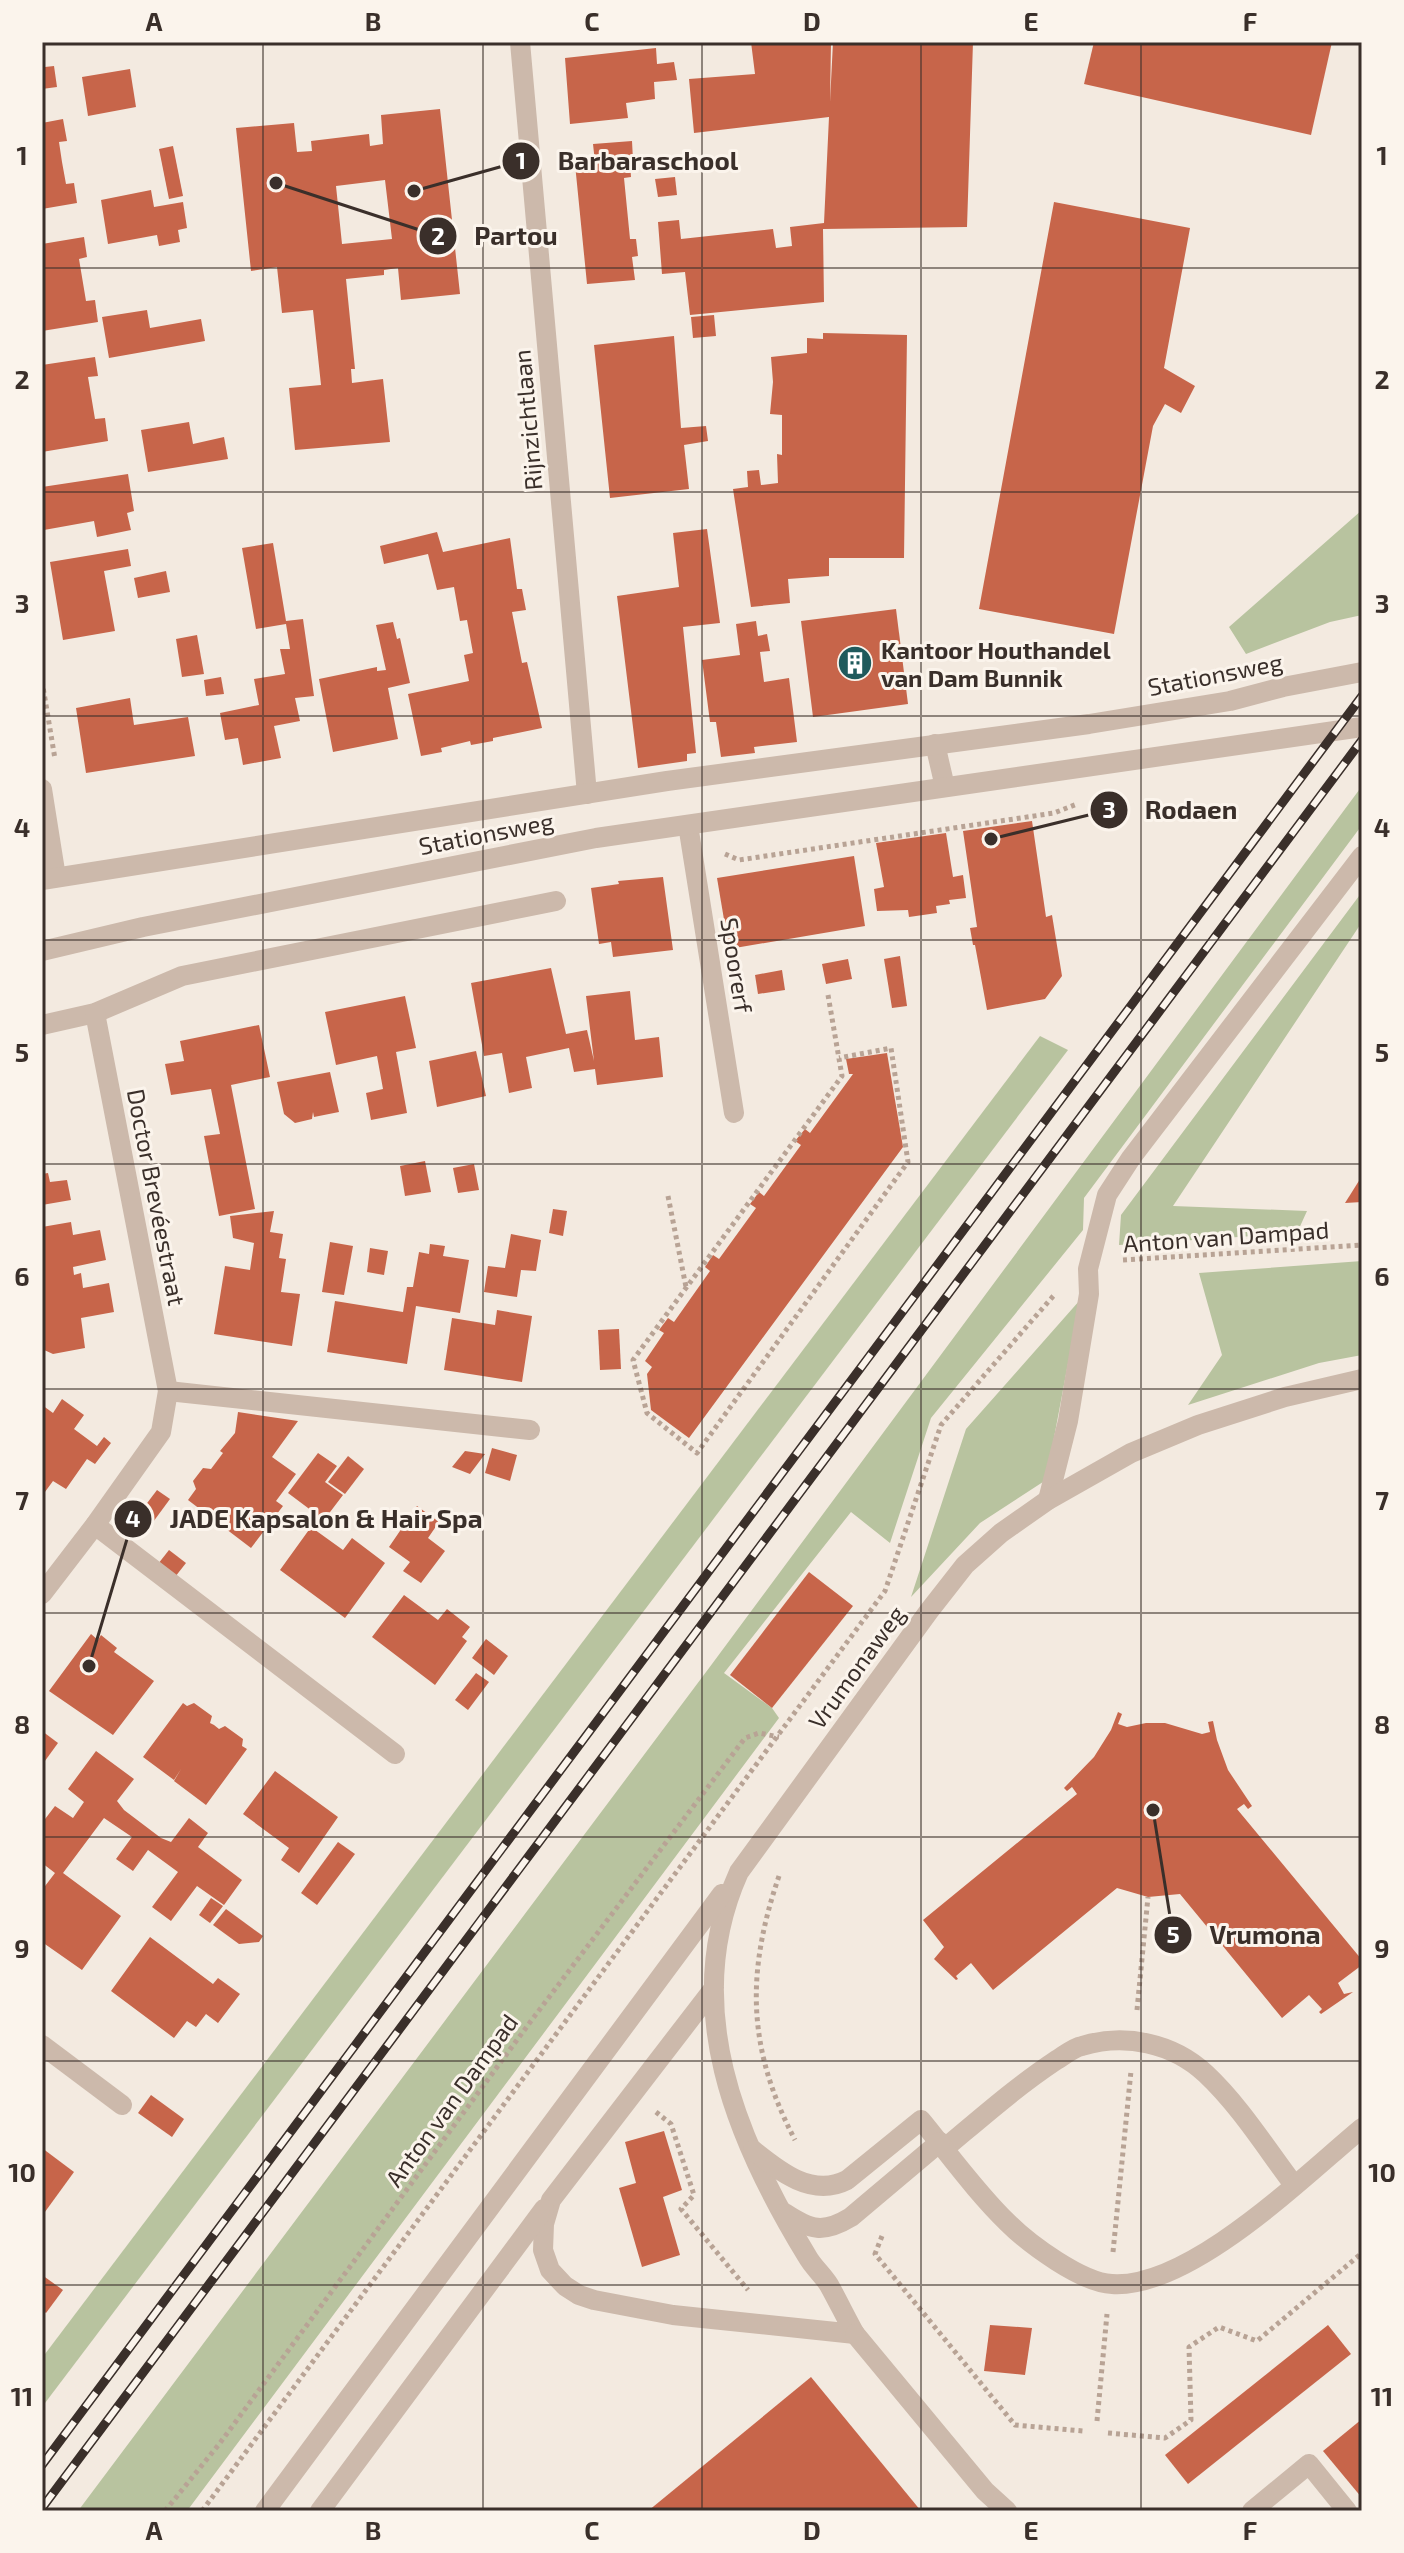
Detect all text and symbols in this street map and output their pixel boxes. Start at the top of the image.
text: A [146,5,163,36]
text: B [365,5,381,36]
text: C [584,5,600,36]
text: D [803,5,821,36]
text: E [1023,5,1039,36]
text: F [1243,5,1257,36]
callout: Barbaraschool [501,136,754,186]
text: 1 [16,139,28,170]
text: 1 [1376,139,1388,170]
text: Barbaraschool [558,144,739,175]
text: 1 [516,145,526,174]
callout: Partou [418,211,573,261]
text: Partou [474,219,558,250]
text: 2 [431,221,445,250]
street label: Rijnzichtlaan [506,348,548,492]
text: 2 [14,363,30,394]
text: 2 [1374,363,1390,394]
text: 3 [15,587,29,618]
text: 3 [1375,587,1389,618]
place label: Kantoor Houthandel van Dam Bunnik [881,635,1111,692]
building icon: Kantoor Houthandel van Dam Bunnik [836,644,874,682]
street label: Stationsweg [1145,647,1285,701]
callout: Rodaen [1089,785,1254,835]
text: Rodaen [1145,793,1237,824]
text: 3 [1102,794,1116,823]
street label: Stationsweg [416,806,556,860]
text: 4 [14,811,30,842]
text: 4 [1374,811,1390,842]
street label: Spoorerf [715,916,759,1015]
text: 5 [15,1036,29,1067]
text: 5 [1375,1036,1389,1067]
street label: Doctor Brevéestraat [122,1086,192,1308]
street label: Anton van Dampad [1122,1214,1330,1258]
text: 6 [14,1260,30,1291]
text: 6 [1374,1260,1390,1291]
text: 7 [15,1484,29,1515]
text: 7 [1375,1484,1389,1515]
callout: JADE Kapsalon & Hair Spa [113,1494,499,1544]
text: JADE Kapsalon & Hair Spa [169,1502,483,1533]
text: 4 [125,1503,141,1532]
street label: Vrumonaweg [802,1600,910,1734]
text: 8 [14,1708,30,1739]
text: 8 [1374,1708,1390,1739]
callout: Vrumona [1153,1910,1336,1960]
text: Vrumona [1209,1918,1321,1949]
text: 5 [1166,1919,1180,1948]
text: 9 [14,1932,30,1963]
text: 9 [1374,1932,1390,1963]
street label: Anton van Dampad [379,2008,523,2192]
text: 10 [8,2156,36,2187]
text: 10 [1368,2156,1396,2187]
text: 11 [11,2380,33,2411]
text: 11 [1371,2380,1393,2411]
text: A [146,2514,163,2545]
text: B [365,2514,381,2545]
text: C [584,2514,600,2545]
text: D [803,2514,821,2545]
text: E [1023,2514,1039,2545]
text: F [1243,2514,1257,2545]

